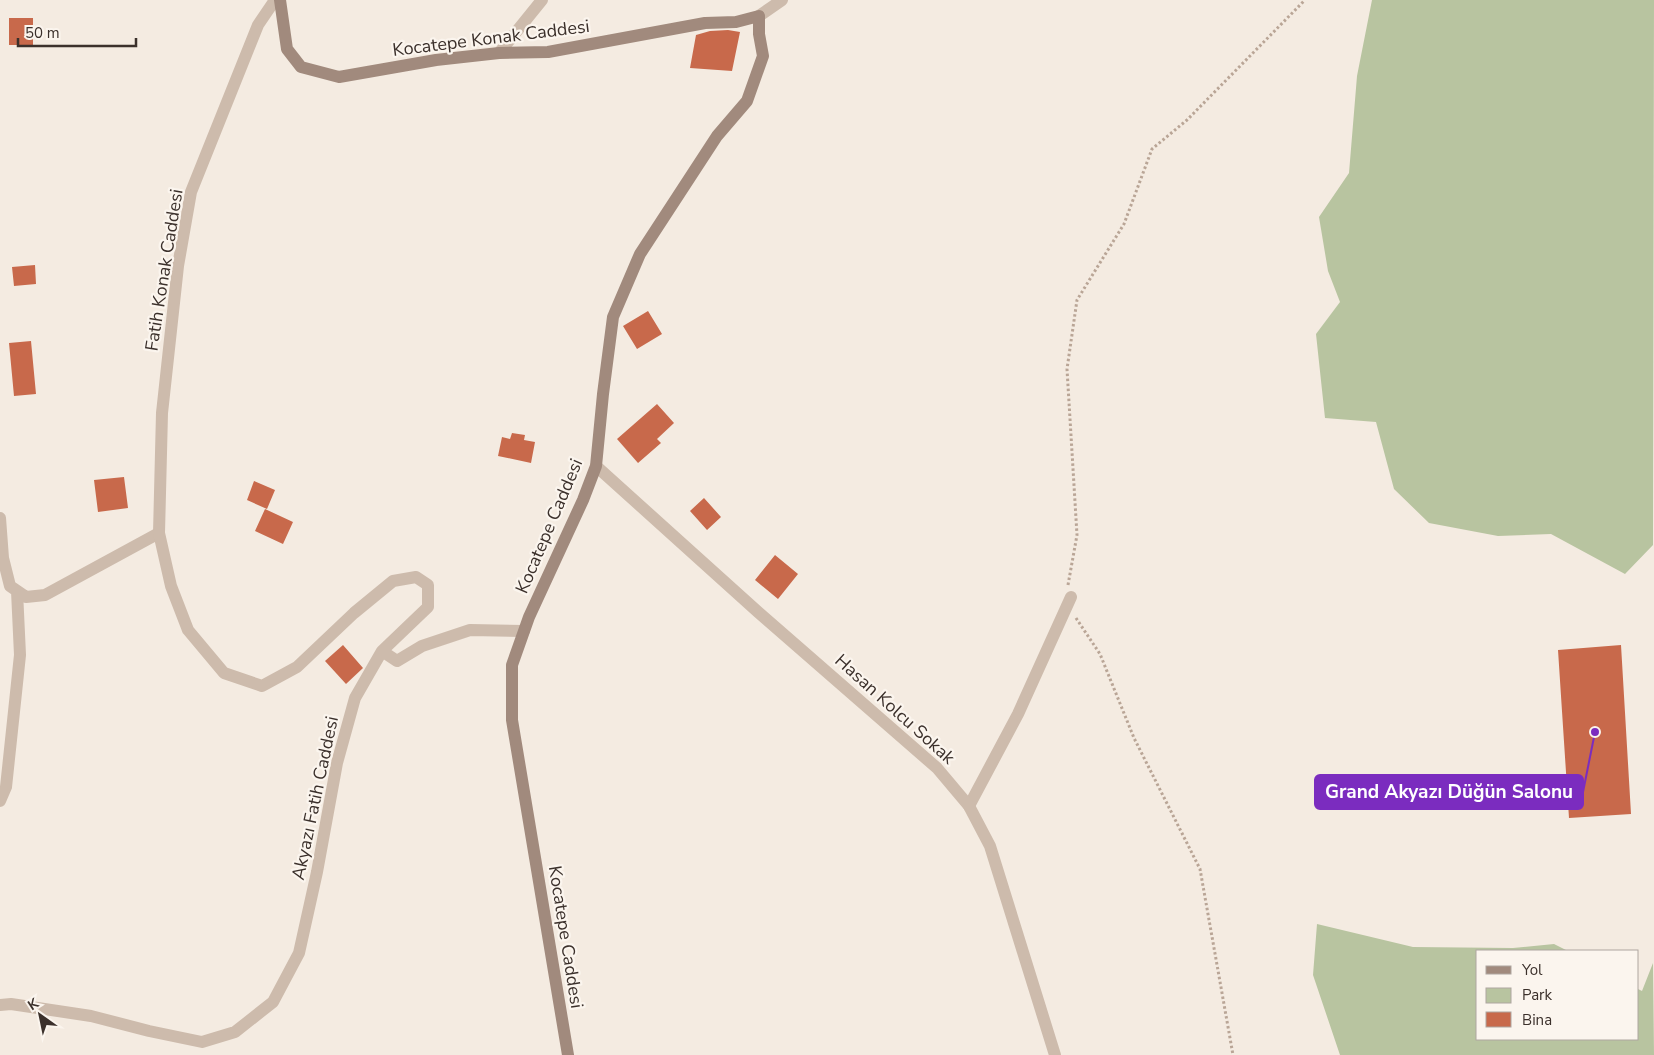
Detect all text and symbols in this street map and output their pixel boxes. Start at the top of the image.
street label: Kocatepe Konak Caddesi [391,14,591,62]
scale bar [18,15,135,47]
text: 50 m [25,23,60,43]
street label: Fatih Konak Caddesi [139,187,189,353]
street label: Kocatepe Caddesi [510,455,588,597]
street label: Hasan Kolcu Sokak [830,649,961,770]
street label: Akyazı Fatih Caddesi [286,714,344,882]
callout: Grand Akyazı Düğün Salonu [1315,775,1583,809]
text: Grand Akyazı Düğün Salonu [1325,779,1573,805]
street label: Kocatepe Caddesi [543,864,589,1010]
legend [1476,950,1639,1040]
text: Yol [1521,960,1543,980]
text: Park [1522,985,1552,1005]
north arrow [15,990,65,1040]
text: K [24,994,43,1015]
text: Bina [1522,1010,1552,1030]

